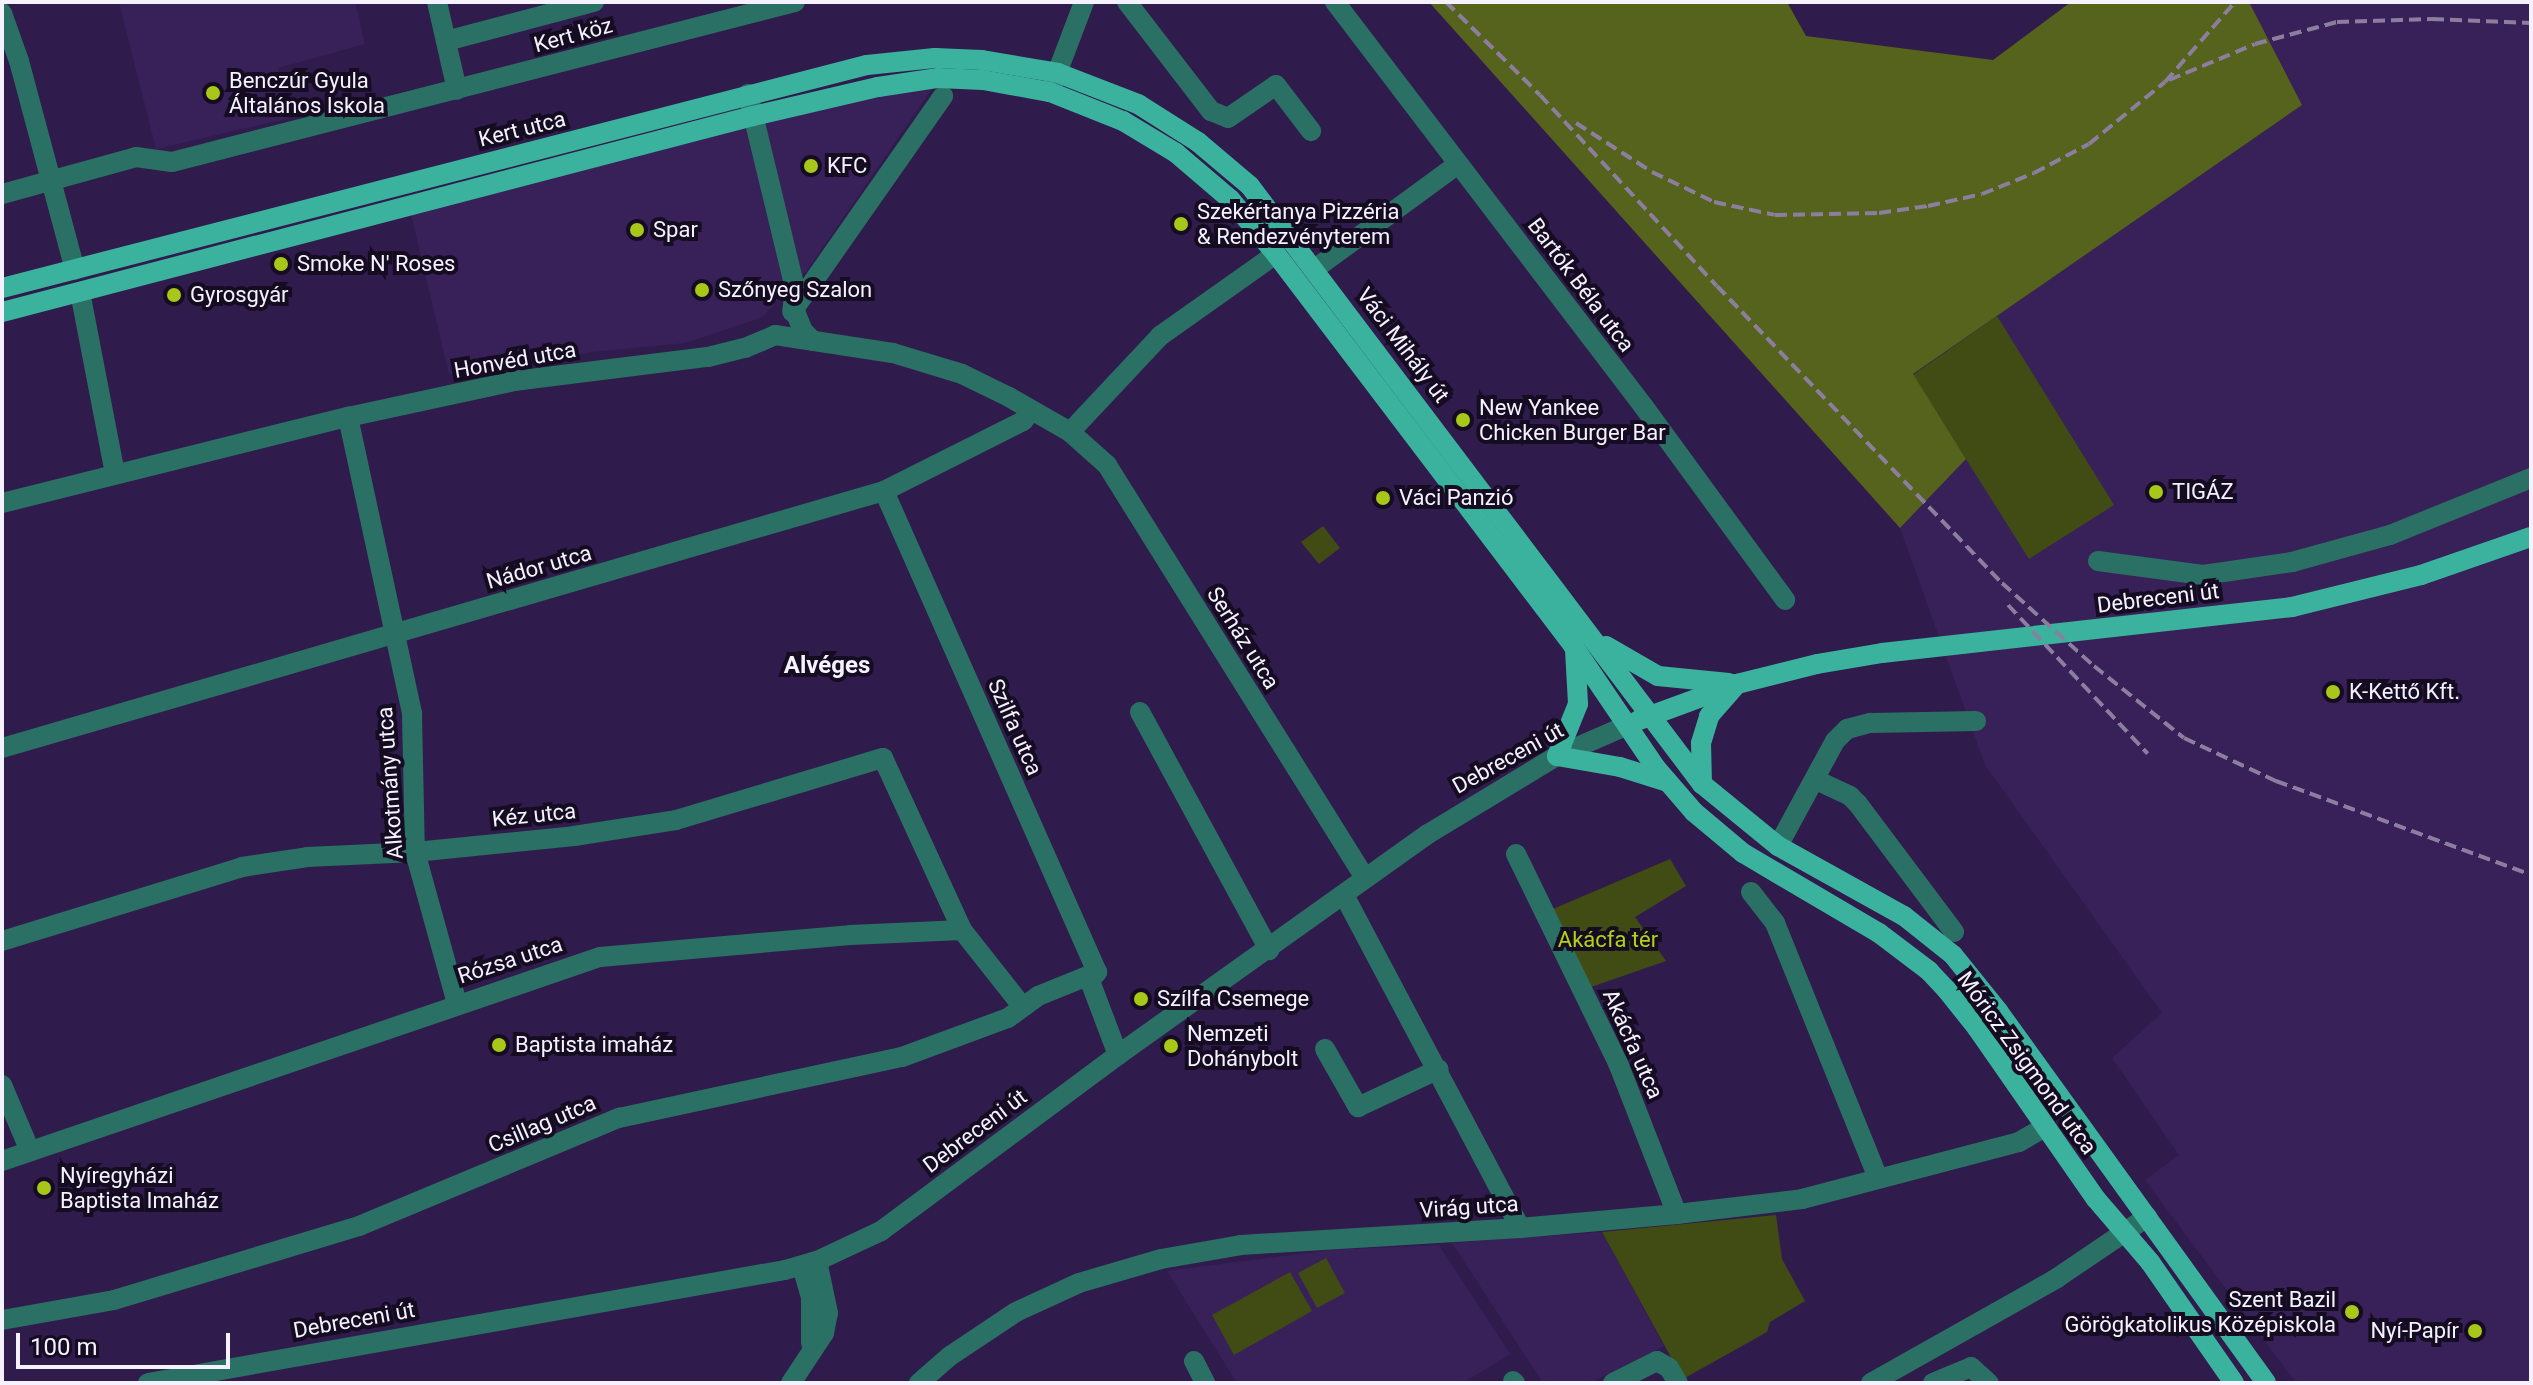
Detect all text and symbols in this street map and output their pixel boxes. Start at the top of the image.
street label: Kert köz [531,12,615,58]
place label: Benczúr Gyula Általános Iskola [229,67,385,118]
marker: Benczúr Gyula Általános Iskola [204,84,222,102]
street label: Kert utca [476,105,568,153]
place label: KFC [827,153,867,179]
marker: KFC [802,157,820,175]
place label: Szekértanya Pizzéria & Rendezvényterem [1197,198,1399,250]
street label: Bartók Béla utca [1522,213,1640,357]
marker: Szekértanya Pizzéria & Rendezvényterem [1172,215,1190,233]
place label: Spar [653,217,698,243]
marker: Spar [628,221,646,239]
place label: Smoke N' Roses [297,251,455,277]
marker: Smoke N' Roses [272,255,290,273]
place label: Szőnyeg Szalon [718,277,872,303]
marker: Szőnyeg Szalon [693,281,711,299]
place label: Gyrosgyár [190,282,289,308]
street label: Váci Mihály út [1351,282,1455,408]
marker: Gyrosgyár [165,286,183,304]
street label: Honvéd utca [452,336,578,384]
place label: New Yankee Chicken Burger Bar [1479,394,1666,446]
marker: New Yankee Chicken Burger Bar [1454,411,1472,429]
place label: TIGÁZ [2172,479,2234,505]
marker: TIGÁZ [2147,483,2165,501]
place label: Váci Panzió [1399,485,1513,511]
marker: Váci Panzió [1374,489,1392,507]
street label: Nádor utca [483,539,595,595]
street label: Debreceni út [2095,577,2221,619]
street label: Serház utca [1201,582,1285,694]
district label: Alvéges [784,652,870,680]
street label: Szilfa utca [982,675,1048,779]
place label: K-Kettő Kft. [2349,679,2460,705]
marker: K-Kettő Kft. [2324,683,2342,701]
street label: Alkotmány utca [372,706,408,860]
street label: Debreceni út [1448,717,1568,799]
street label: Kéz utca [491,797,577,833]
park label: Akácfa tér [1558,927,1658,953]
street label: Rózsa utca [454,931,566,989]
street label: Móricz Zsigmond utca [1952,967,2102,1159]
street label: Akácfa utca [1597,985,1669,1103]
place label: Szílfa Csemege [1157,986,1309,1012]
marker: Szílfa Csemege [1132,990,1150,1008]
place label: Nemzeti Dohánybolt [1187,1020,1298,1072]
place label: Baptista imaház [515,1032,673,1058]
marker: Baptista imaház [490,1036,508,1054]
marker: Nemzeti Dohánybolt [1162,1037,1180,1055]
street label: Debreceni út [918,1083,1032,1179]
street label: Csillag utca [484,1090,600,1158]
place label: Nyíregyházi Baptista Imaház [60,1162,219,1214]
marker: Nyíregyházi Baptista Imaház [35,1179,53,1197]
street label: Virág utca [1419,1190,1519,1224]
place label: Szent Bazil Görögkatolikus Középiskola [2065,1286,2336,1338]
street label: Debreceni út [291,1296,417,1344]
marker: Szent Bazil Görögkatolikus Középiskola [2343,1303,2361,1321]
scale bar [20,1317,234,1367]
place label: Nyí-Papír [2370,1318,2459,1344]
marker: Nyí-Papír [2466,1322,2484,1340]
text: 100 m [30,1333,97,1361]

